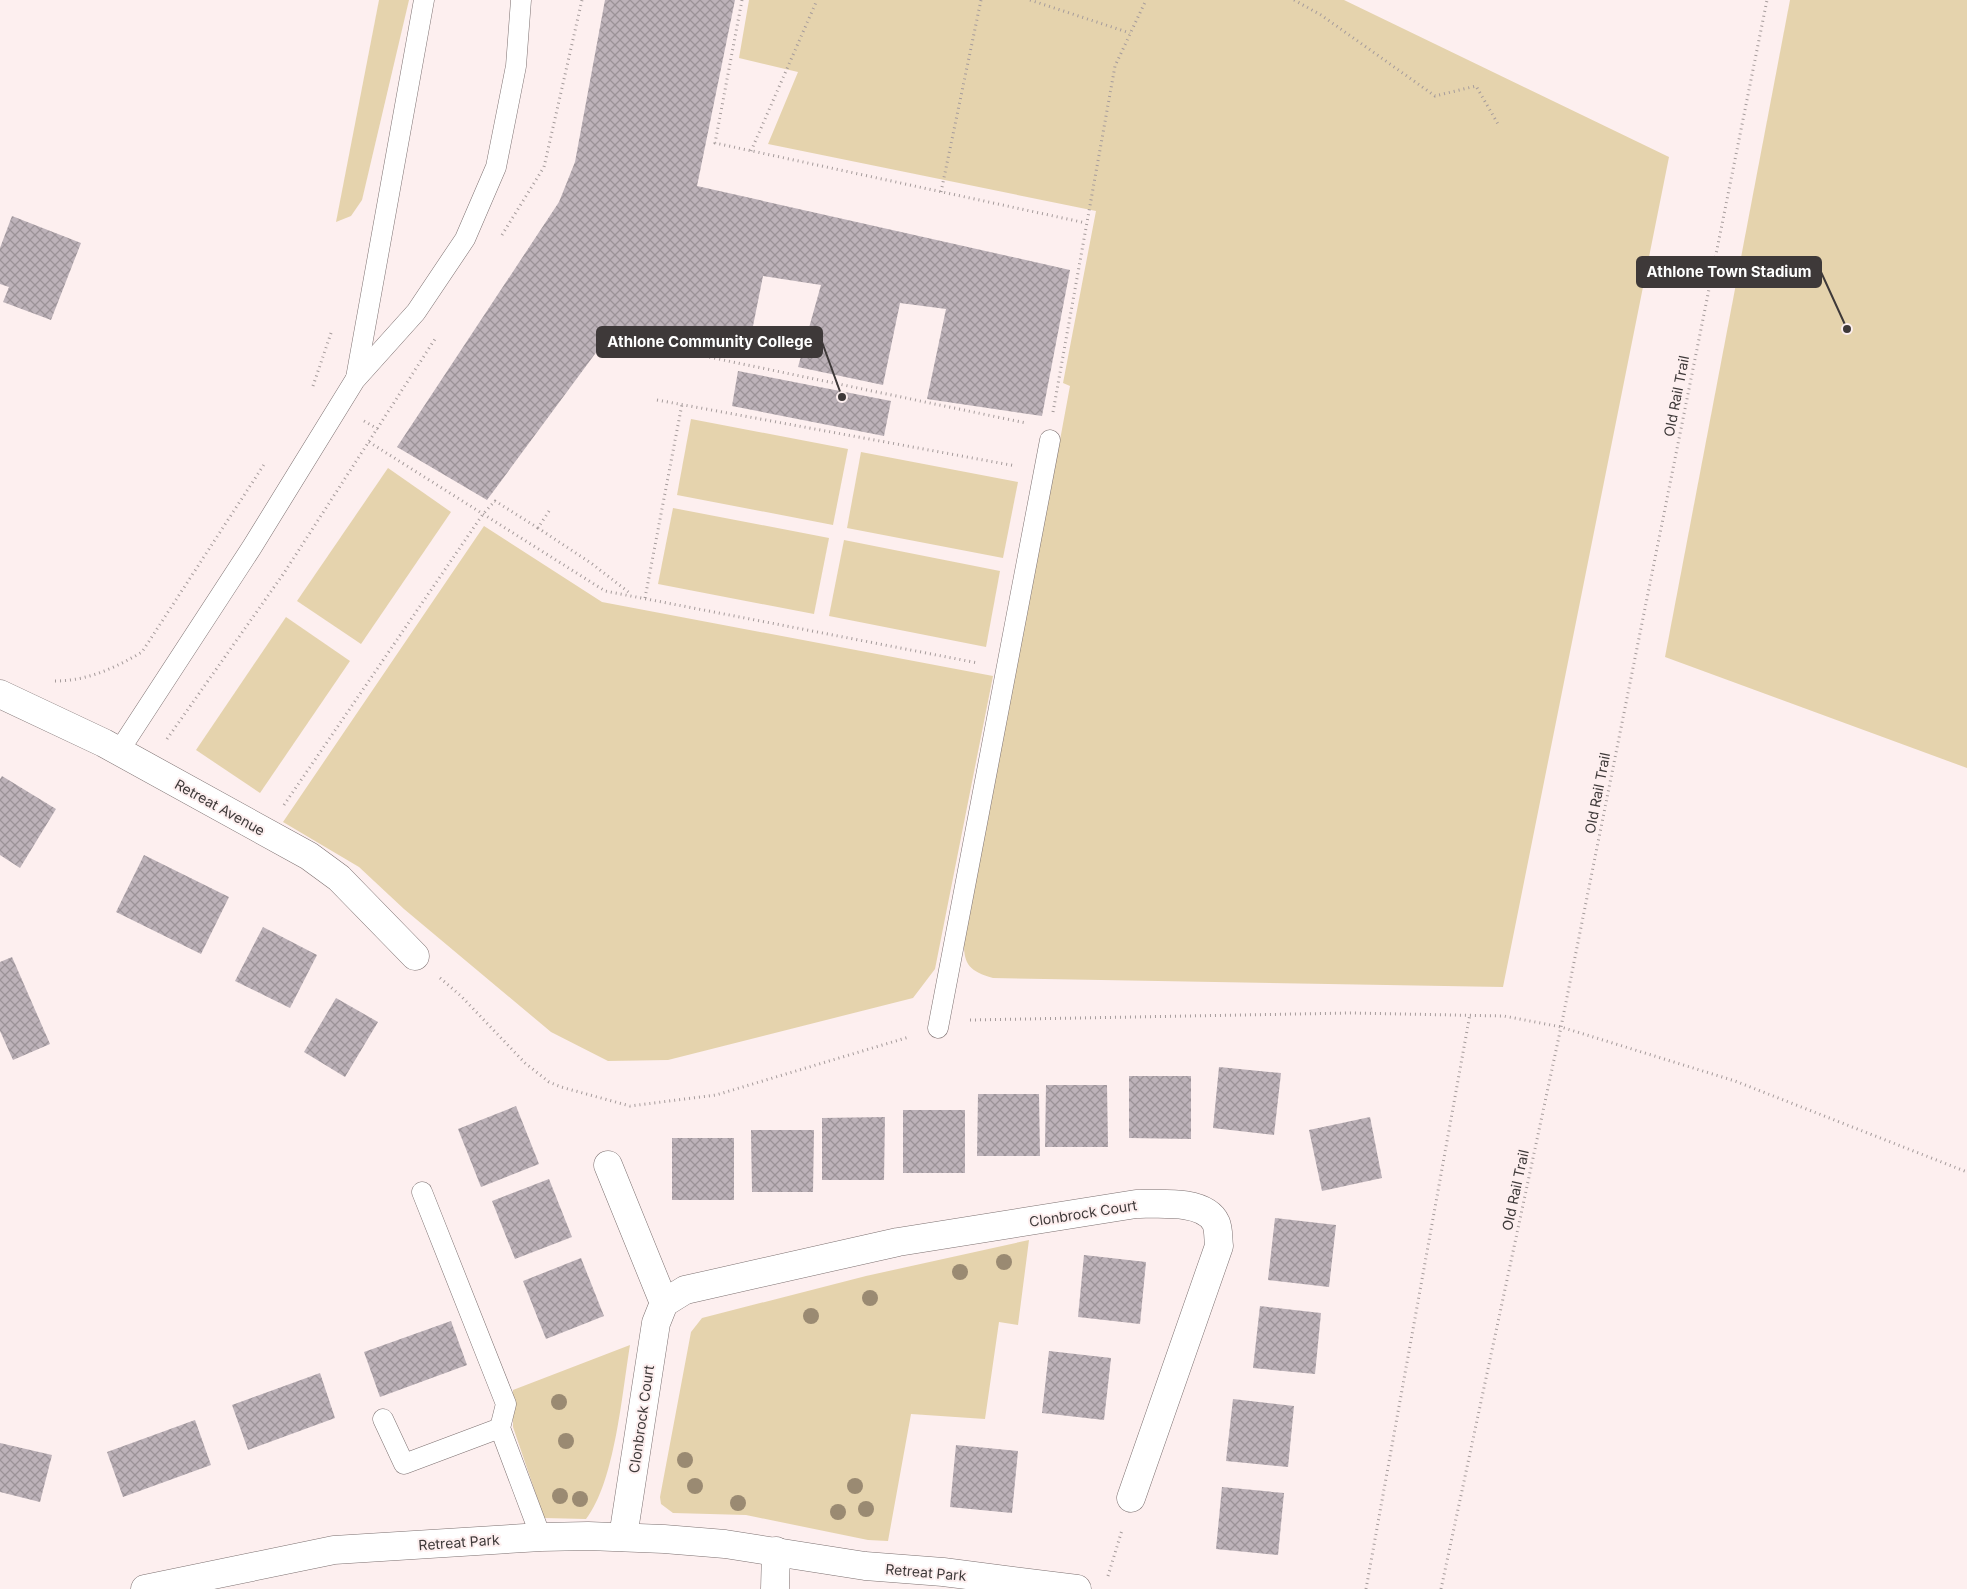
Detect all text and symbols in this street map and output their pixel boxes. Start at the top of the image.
callout: Athlone Town Stadium [1637,257,1821,287]
text: Athlone Town Stadium [1647,262,1811,281]
callout: Athlone Community College [597,327,822,357]
text: Athlone Community College [607,332,813,351]
street label: Old Rail Trail [1660,354,1692,438]
street label: Old Rail Trail [1581,751,1613,835]
street label: Retreat Avenue [172,775,268,839]
street label: Old Rail Trail [1498,1148,1532,1232]
street label: Clonbrock Court [1028,1196,1139,1230]
street label: Clonbrock Court [625,1364,657,1474]
street label: Retreat Park [418,1531,500,1553]
street label: Retreat Park [885,1560,968,1584]

